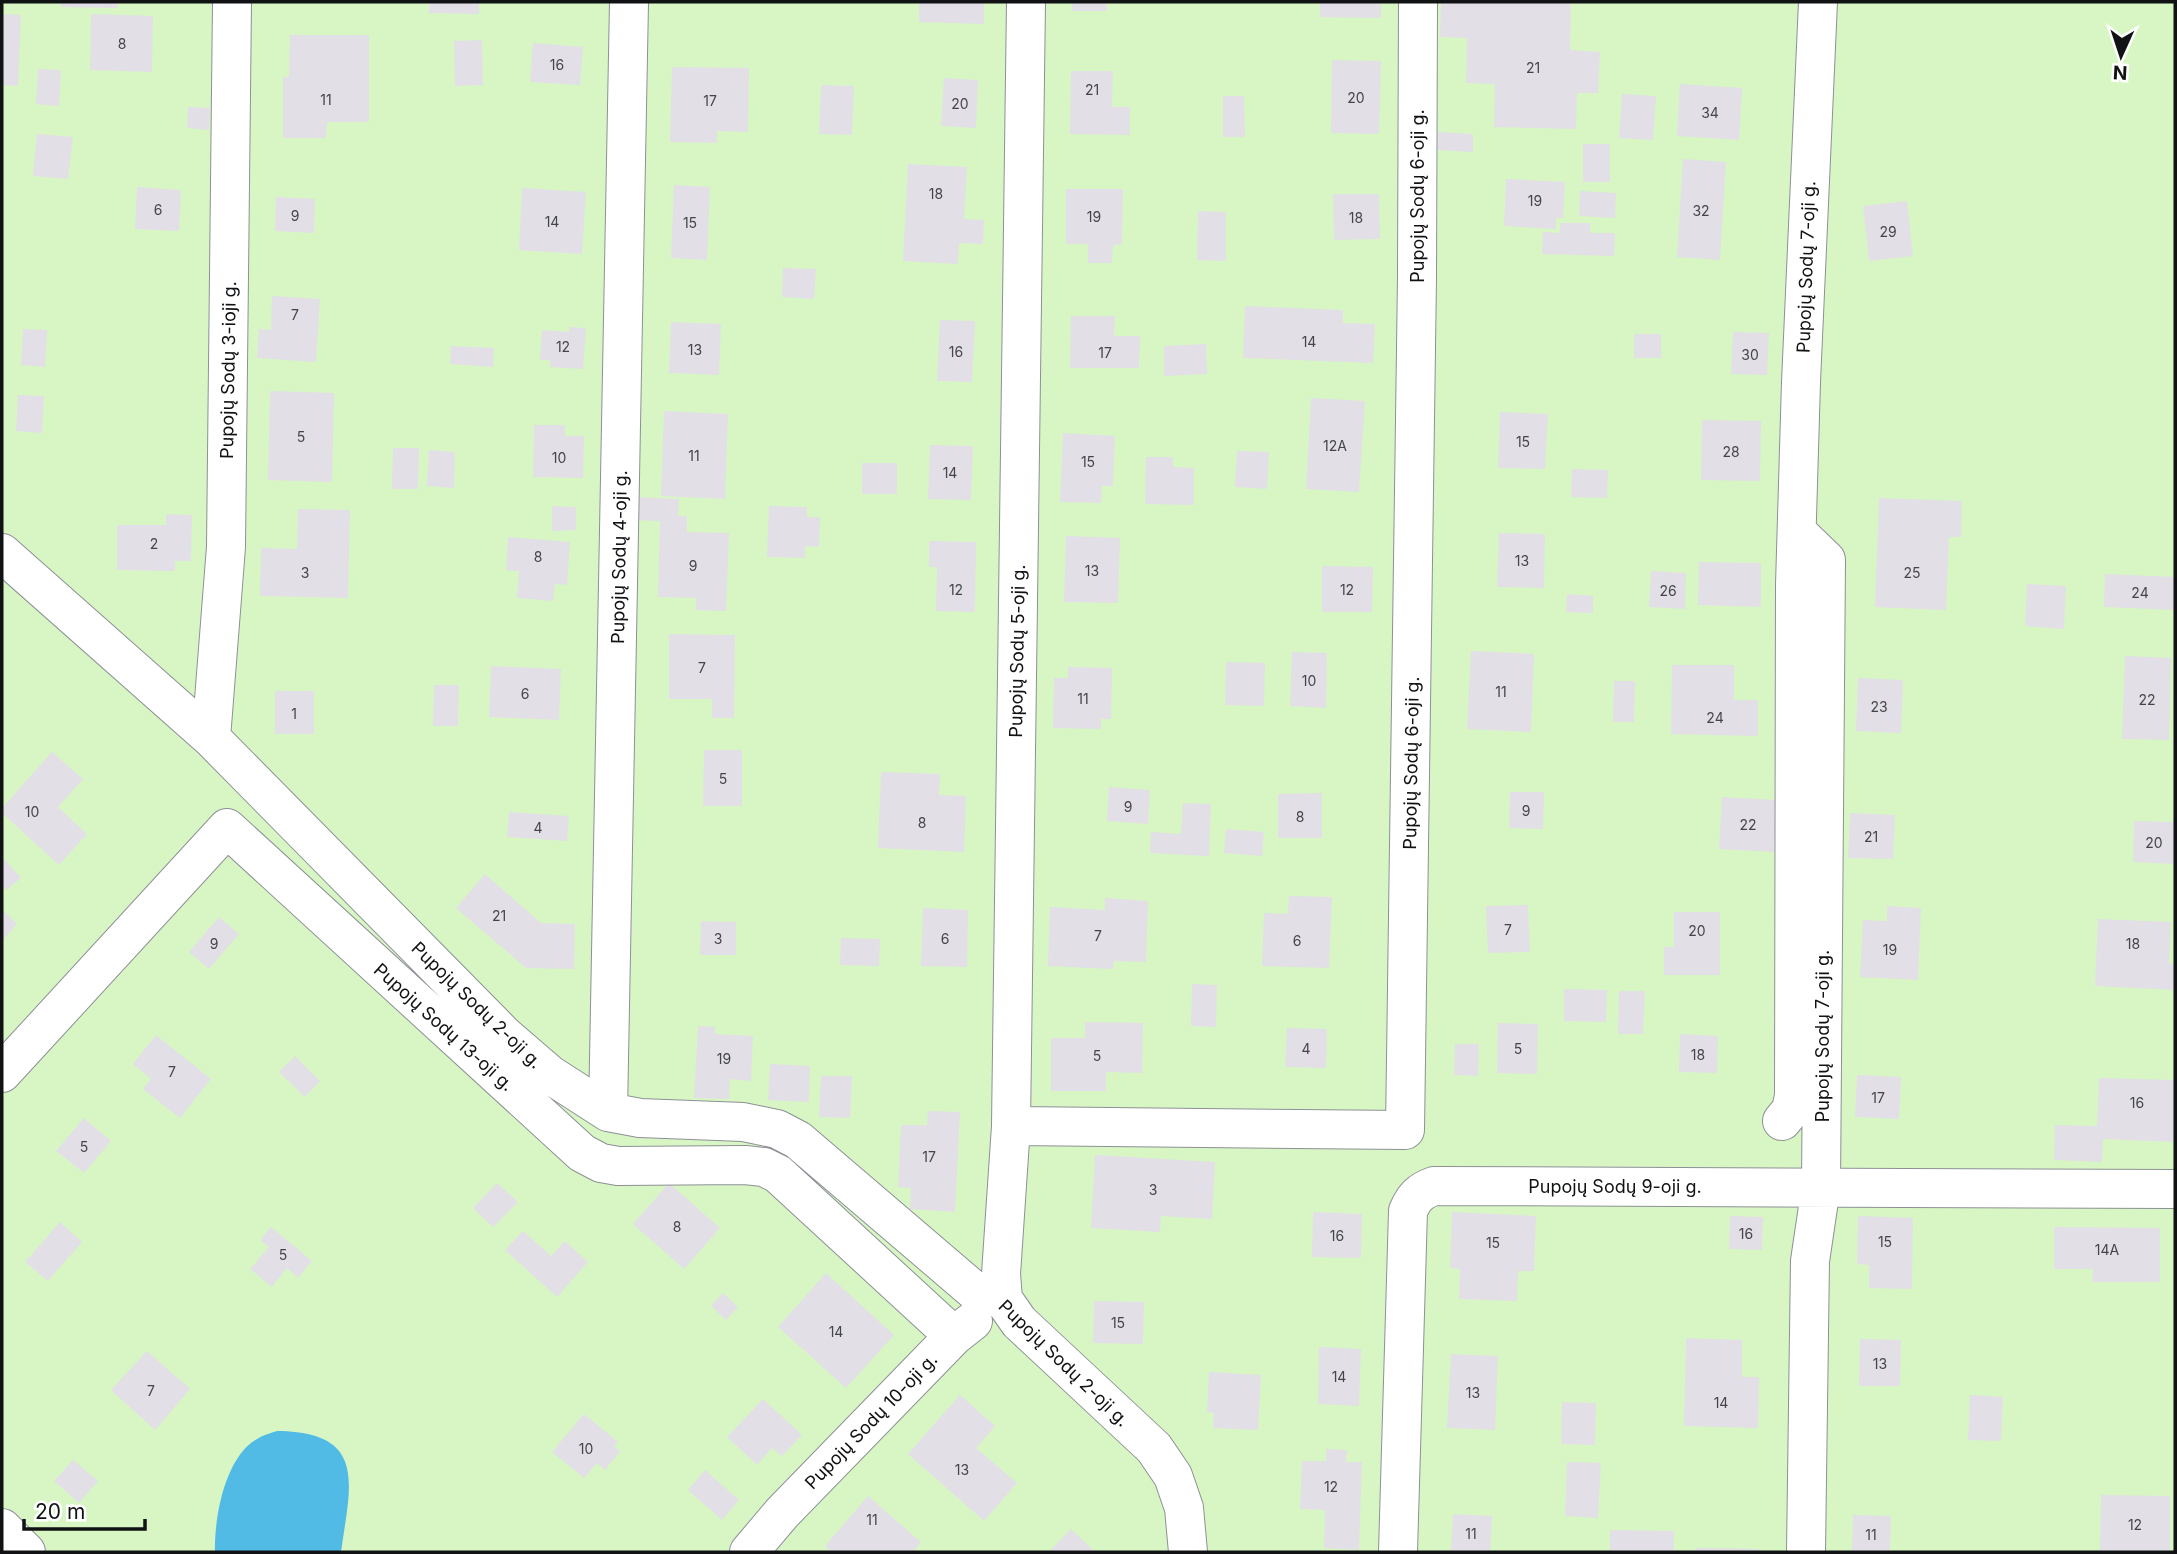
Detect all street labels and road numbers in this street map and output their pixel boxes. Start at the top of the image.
street label: Pupojų Sodų 6-oji g. [1407,109,1428,283]
street label: Pupojų Sodų 7-oji g. [1792,181,1820,353]
street label: Pupojų Sodų 3-ioji g. [216,281,240,459]
street label: Pupojų Sodų 4-oji g. [607,470,631,644]
street label: Pupojų Sodų 5-oji g. [1005,564,1029,738]
street label: Pupojų Sodų 6-oji g. [1399,676,1423,850]
street label: Pupojų Sodų 2-oji g. [407,937,547,1073]
street label: Pupojų Sodų 7-oji g. [1812,950,1833,1122]
street label: Pupojų Sodų 13-oji g. [370,959,518,1095]
street label: Pupojų Sodų 9-oji g. [1528,1176,1702,1197]
street label: Pupojų Sodų 2-oji g. [994,1295,1134,1431]
street label: Pupojų Sodų 10-oji g. [801,1349,941,1493]

